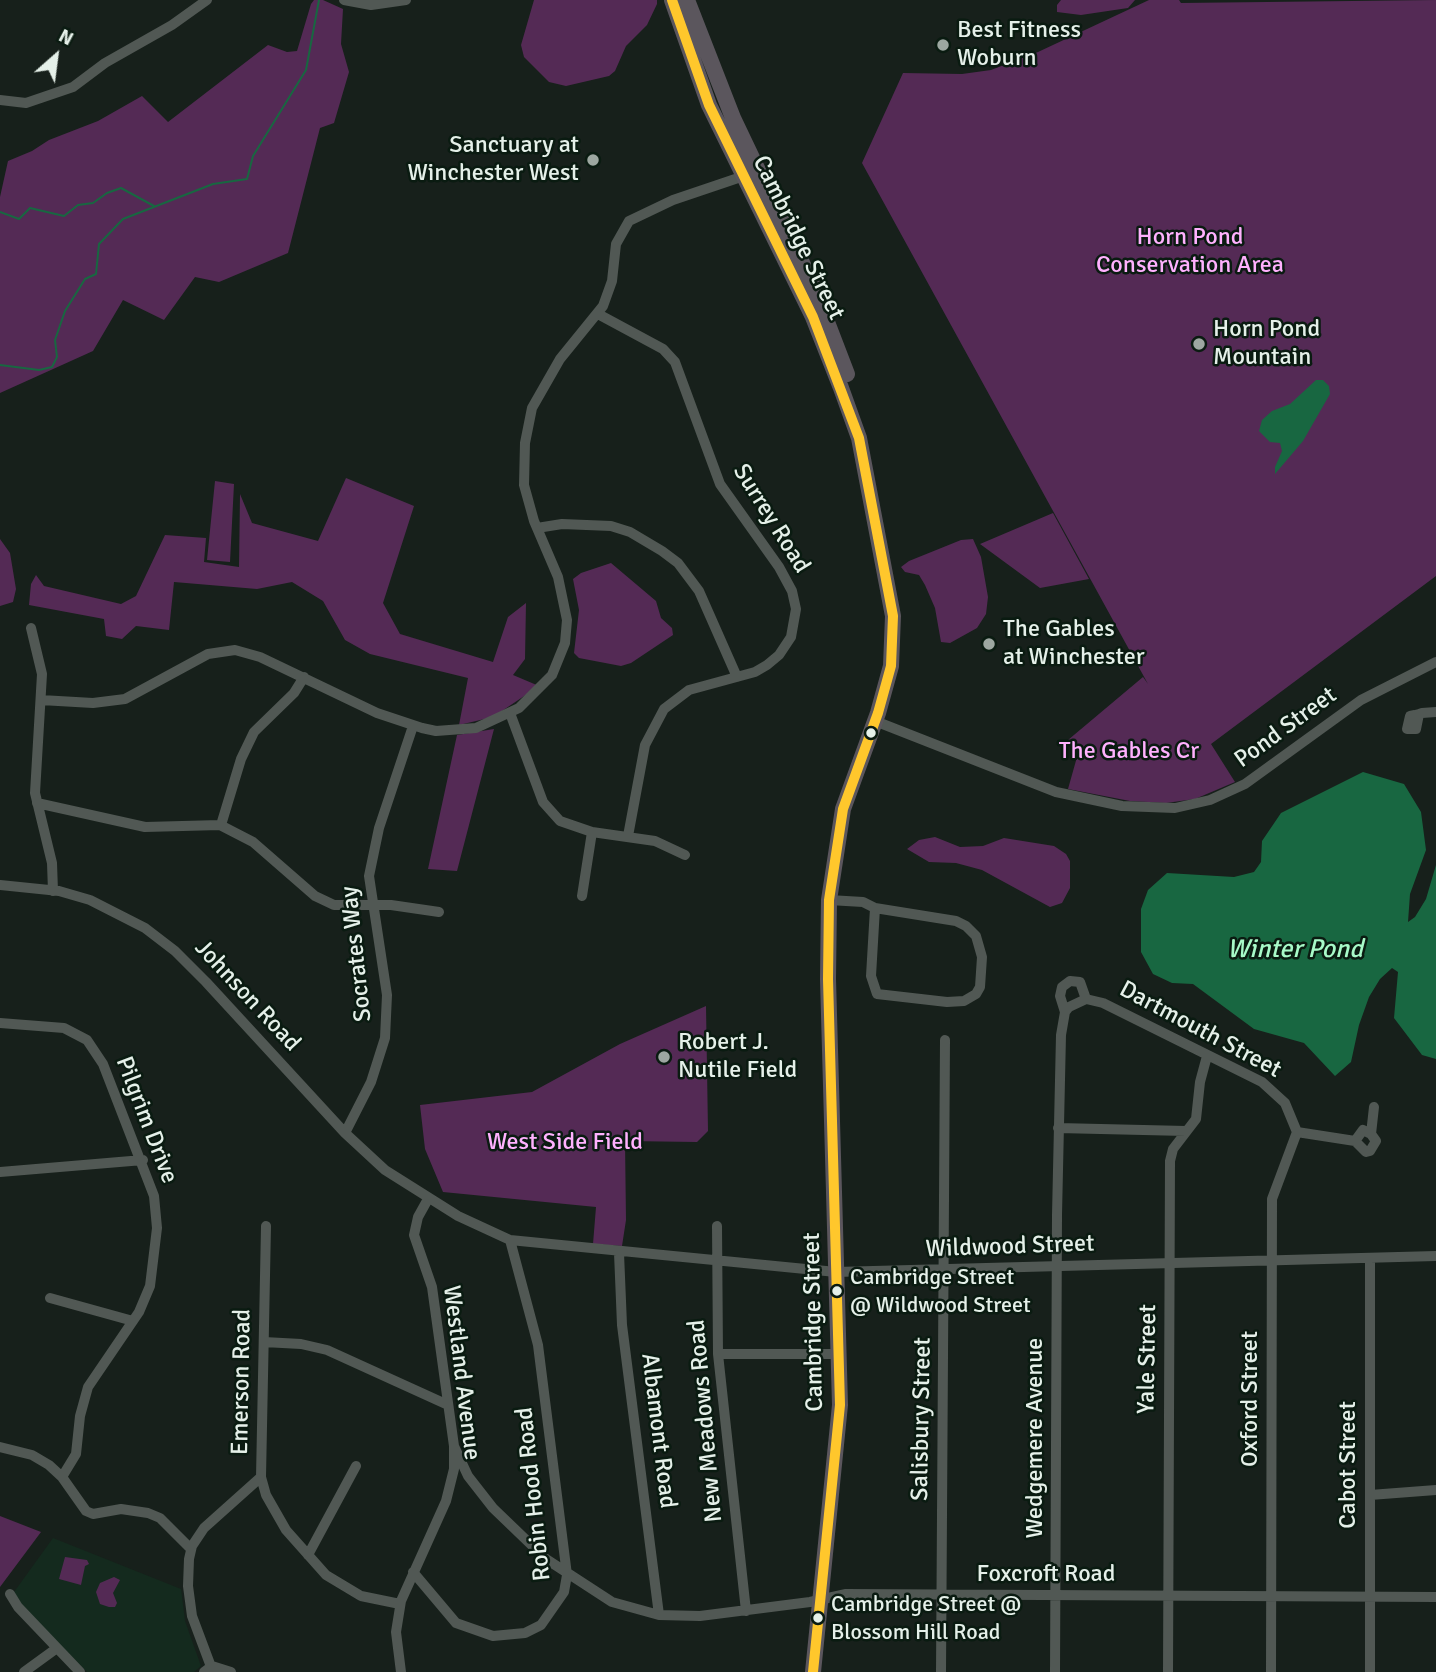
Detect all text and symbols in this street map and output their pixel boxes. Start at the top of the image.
place label: Best Fitness Woburn [957,17,1081,73]
north arrow [21,21,91,91]
text: N [54,24,77,51]
marker: Best Fitness Woburn [935,37,951,53]
place label: Sanctuary at Winchester West [407,132,579,188]
street label: Cambridge Street [746,151,850,325]
marker: Sanctuary at Winchester West [585,152,601,168]
park label: Horn Pond Conservation Area [1096,224,1284,280]
place label: Horn Pond Mountain [1213,316,1320,372]
marker: Horn Pond Mountain [1191,336,1207,352]
street label: Surrey Road [726,459,816,579]
place label: The Gables at Winchester [1003,616,1145,672]
marker: The Gables at Winchester [981,636,997,652]
street label: Pond Street [1229,681,1343,775]
unlabelled marker [864,726,878,740]
park label: The Gables Cr [1059,738,1199,766]
street label: Socrates Way [336,885,378,1023]
street label: Johnson Road [188,934,306,1058]
water label: Winter Pond [1227,934,1363,966]
street label: Dartmouth Street [1114,975,1286,1085]
place label: Robert J. Nutile Field [678,1029,797,1085]
marker: Robert J. Nutile Field [656,1049,672,1065]
street label: Pilgrim Drive [109,1053,183,1187]
park label: West Side Field [487,1129,643,1157]
street label: Wildwood Street [925,1230,1095,1264]
street label: Cambridge Street [798,1232,830,1412]
place label: Cambridge Street @ Wildwood Street [850,1265,1031,1316]
street label: Westland Avenue [436,1284,486,1462]
marker: Cambridge Street @ Wildwood Street [830,1284,844,1298]
street label: Yale Street [1133,1304,1163,1414]
street label: Emerson Road [226,1309,258,1455]
street label: New Meadows Road [683,1318,729,1524]
street label: Oxford Street [1237,1331,1265,1467]
street label: Salisbury Street [906,1337,938,1501]
street label: Wedgemere Avenue [1022,1338,1050,1538]
street label: Albamont Road [634,1352,682,1510]
street label: Cabot Street [1335,1401,1363,1529]
street label: Robin Hood Road [511,1406,557,1582]
street label: Foxcroft Road [977,1561,1115,1589]
place label: Cambridge Street @ Blossom Hill Road [831,1592,1021,1644]
marker: Cambridge Street @ Blossom Hill Road [811,1611,825,1625]

